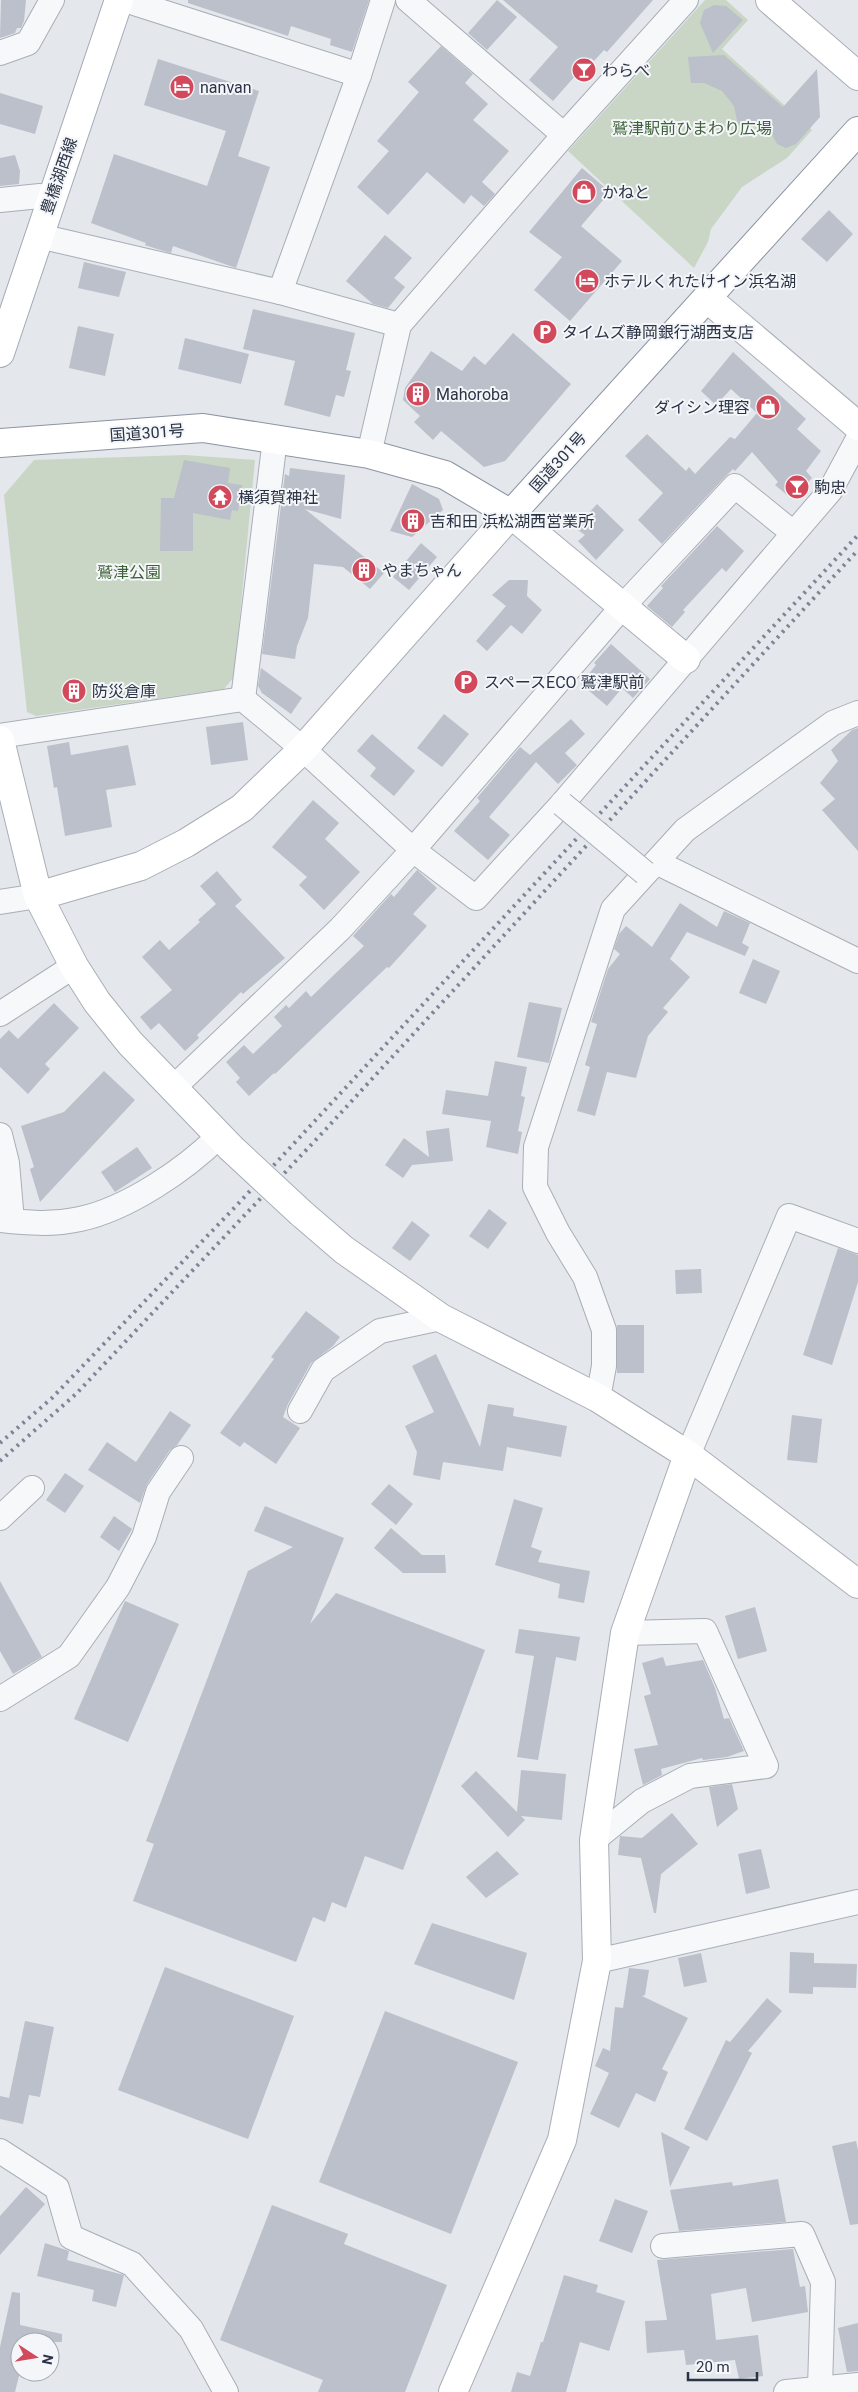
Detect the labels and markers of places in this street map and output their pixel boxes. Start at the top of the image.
bar icon: わらべ [571,57,597,83]
place label: わらべ [602,61,650,80]
hotel icon: nanvan [169,74,195,100]
place label: nanvan [200,78,252,97]
shop icon: かねと [571,179,597,205]
place label: かねと [602,183,650,202]
hotel icon: ホテルくれたけイン浜名湖 [574,268,600,294]
place label: ホテルくれたけイン浜名湖 [604,272,796,291]
parking icon: タイムズ静岡銀行湖西支店 [532,319,558,345]
place label: タイムズ静岡銀行湖西支店 [562,323,754,342]
building icon: Mahoroba [405,381,431,407]
place label: Mahoroba [436,385,509,404]
shop icon: ダイシン理容 [755,394,781,420]
place label: ダイシン理容 [654,398,750,417]
bar icon: 駒忠 [784,474,810,500]
place label: 駒忠 [814,478,846,497]
temple icon: 横須賀神社 [207,484,233,510]
place label: 横須賀神社 [238,488,318,507]
building icon: 吉和田 浜松湖西営業所 [400,508,426,534]
place label: 吉和田 浜松湖西営業所 [430,512,594,531]
building icon: やまちゃん [351,557,377,583]
place label: やまちゃん [382,561,462,580]
parking icon: スペースECO 鷲津駅前 [453,669,479,695]
place label: スペースECO 鷲津駅前 [484,673,645,692]
building icon: 防災倉庫 [61,678,87,704]
place label: 防災倉庫 [92,682,156,701]

